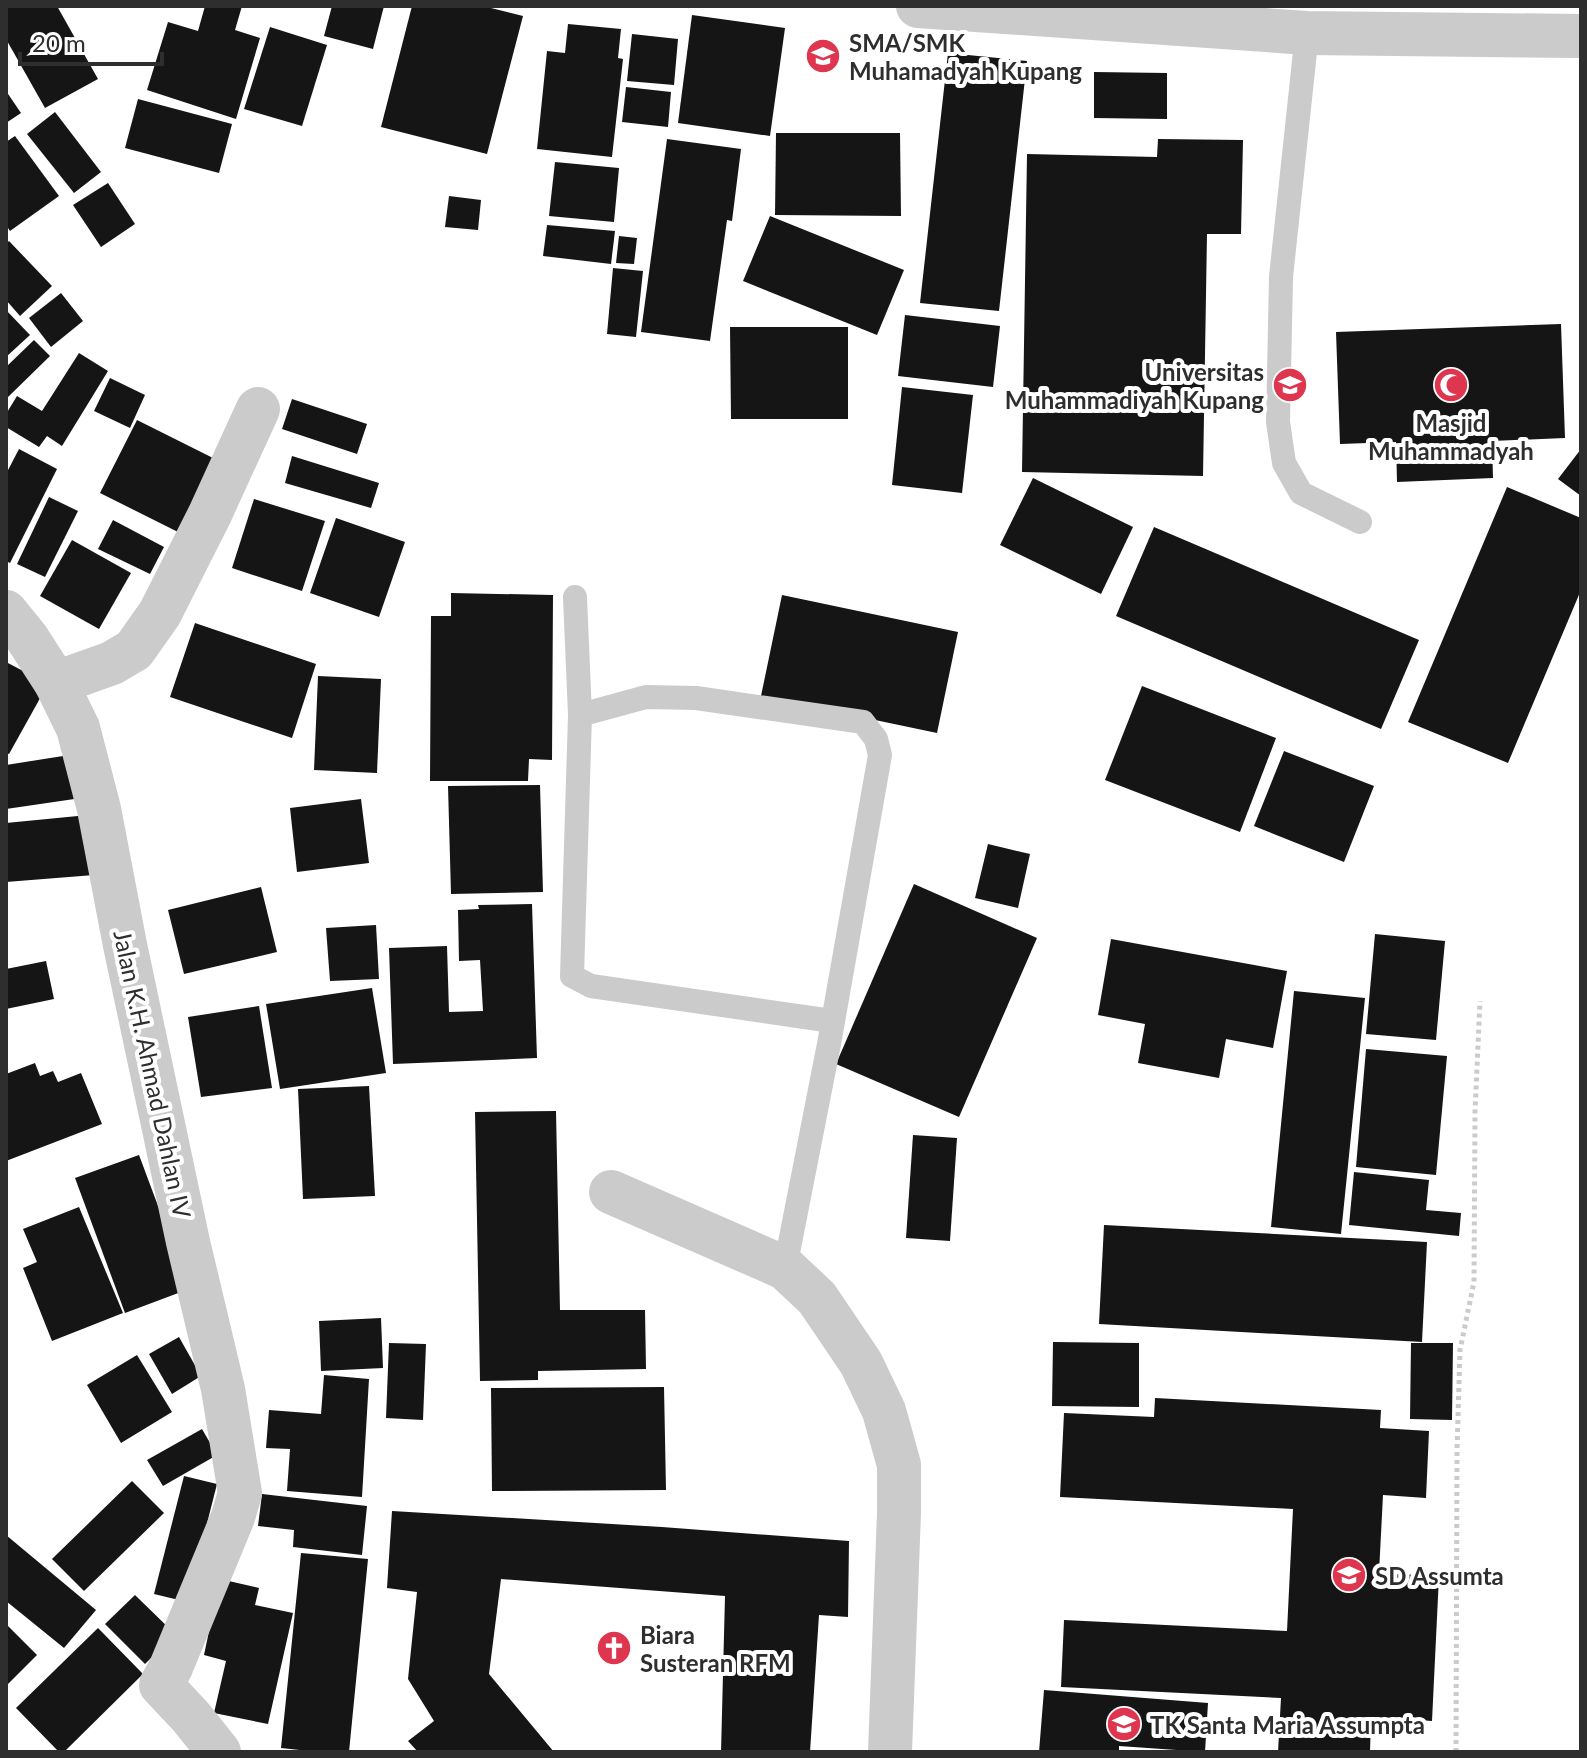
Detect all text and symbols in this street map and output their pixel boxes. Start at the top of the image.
scale bar [20,16,162,66]
text: 20 m [32,28,86,57]
place label: SMA/SMK Muhamadyah Kupang [849,28,1082,85]
school or university icon: SMA/SMK Muhamadyah Kupang [804,37,842,75]
place label: Universitas Muhammadiyah Kupang [1005,357,1264,414]
school or university icon: Universitas Muhammadiyah Kupang [1271,366,1309,404]
mosque icon: Masjid Muhammadyah [1432,366,1470,404]
place label: Masjid Muhammadyah [1368,408,1534,465]
street label: Jalan K.H. Ahmad Dahlan IV [108,927,198,1221]
school or university icon: SD Assumta [1330,1556,1368,1594]
place label: SD Assumta [1375,1561,1504,1590]
place label: Biara Susteran RFM [640,1620,791,1677]
church icon: Biara Susteran RFM [595,1629,633,1667]
school or university icon: TK Santa Maria Assumpta [1105,1705,1143,1743]
place label: TK Santa Maria Assumpta [1150,1710,1425,1739]

